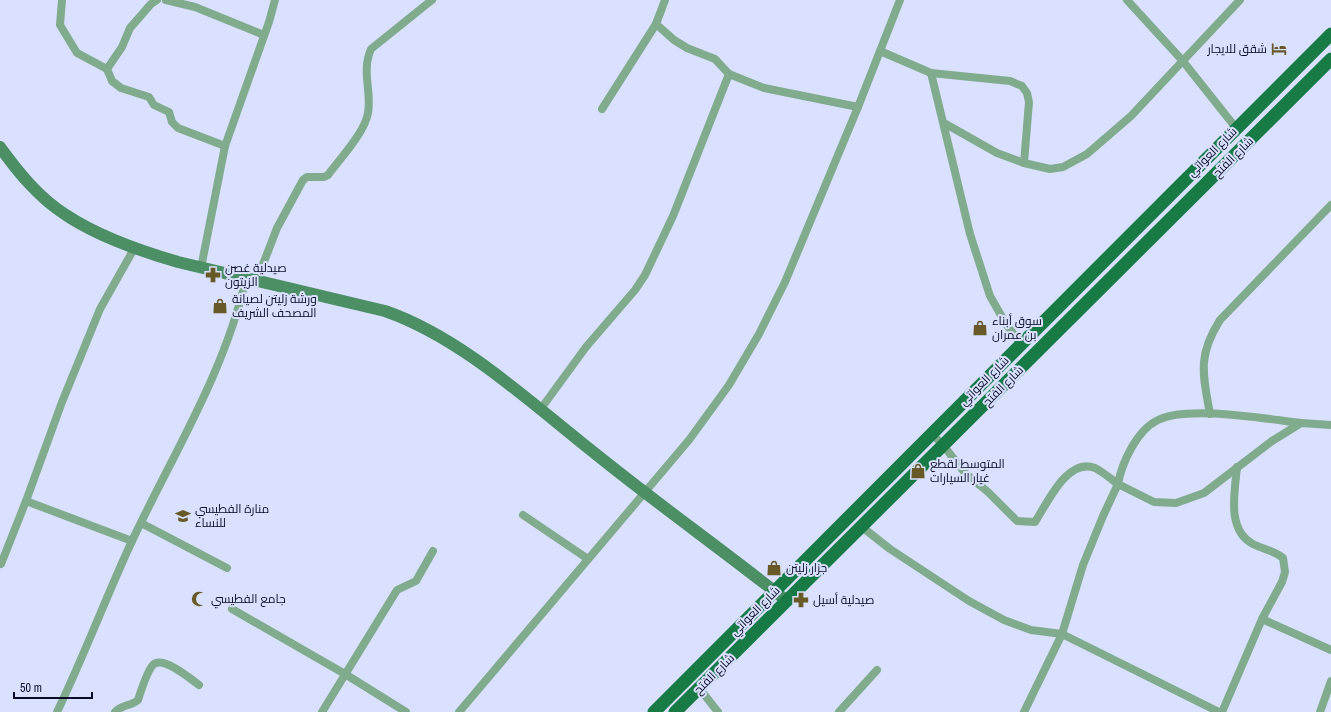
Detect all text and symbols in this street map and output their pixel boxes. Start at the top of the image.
hotel icon: شقق للايجار [1270,40,1288,58]
place label: شقق للايجار [1206,41,1267,57]
street label: شارع العواتي [1184,124,1242,182]
street label: شارع الفتح [1209,133,1257,181]
place label: صيدلية غصن الزيتون [225,260,287,290]
pharmacy icon: صيدلية غصن الزيتون [204,266,222,284]
place label: ورشة زليتن لصيانة المصحف الشريف [232,291,317,321]
shop icon: ورشة زليتن لصيانة المصحف الشريف [211,297,229,315]
place label: سوق أبناء بن عمران [992,313,1042,343]
shop icon: سوق أبناء بن عمران [971,319,989,337]
street label: شارع العواتي [956,353,1014,411]
street label: شارع الفتح [979,362,1027,410]
place label: المتوسط لقطع غيار السيارات [930,456,1005,486]
shop icon: المتوسط لقطع غيار السيارات [909,462,927,480]
place label: منارة الفطيسي للنساء [195,501,269,531]
school or university icon: منارة الفطيسي للنساء [174,507,192,525]
shop icon: جزار زليتن [765,559,783,577]
place label: جزار زليتن [786,560,827,576]
street label: شارع العواتي [727,583,785,641]
mosque icon: جامع الفطيسي [190,590,208,608]
place label: جامع الفطيسي [211,591,286,609]
pharmacy icon: صيدلية أسيل [792,591,810,609]
place label: صيدلية أسيل [813,592,874,608]
street label: شارع الفتح [690,650,738,698]
scale bar [14,674,92,700]
text: 50 m [20,680,42,696]

